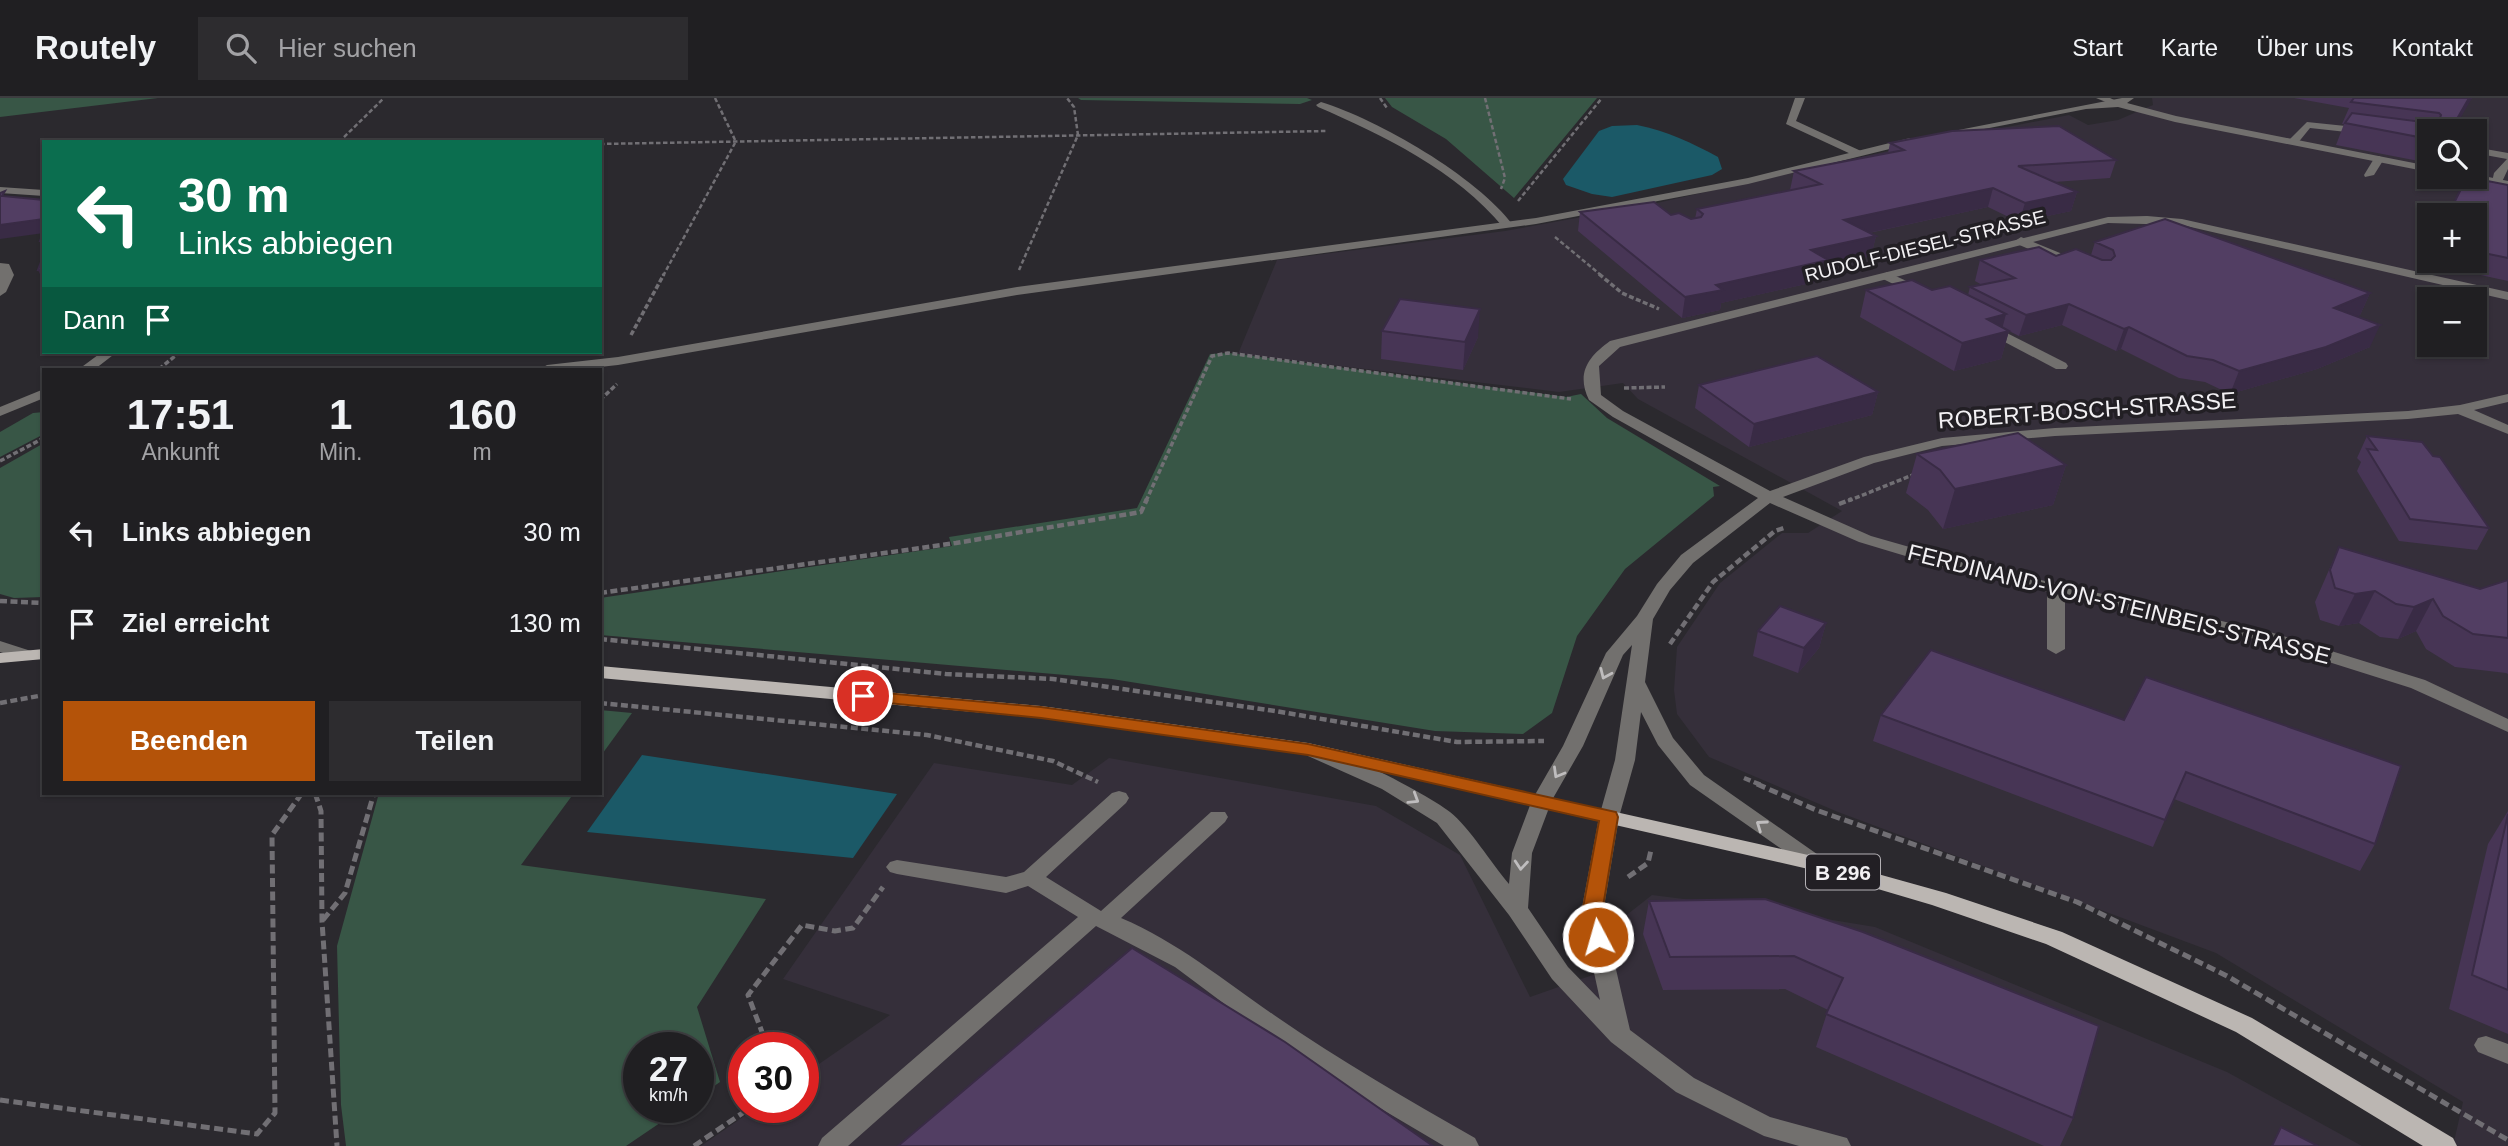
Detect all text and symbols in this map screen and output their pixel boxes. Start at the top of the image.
search box [198,17,688,80]
text: Routely [35,29,156,66]
icon: search [222,29,260,67]
text: Hier suchen [278,33,417,63]
text: Start [2072,34,2123,61]
text: Karte [2161,34,2218,61]
text: Über uns [2256,34,2354,61]
text: Kontakt [2392,34,2473,61]
map controls [2417,119,2487,357]
button: search [2417,119,2487,189]
icon: left [63,168,154,259]
text: 30 m [178,168,290,222]
button: + [2417,203,2487,273]
street label: RUDOLF-DIESEL-STRASSE [1803,206,2047,286]
text: Links abbiegen [178,225,393,261]
button: − [2417,287,2487,357]
icon: arrive [139,301,177,339]
text: Dann [63,305,125,335]
street label: ROBERT-BOSCH-STRASSE [1937,387,2237,433]
text: 17:51 [127,391,234,438]
text: 1 [329,391,352,438]
text: 160 [447,391,517,438]
text: Ankunft [141,439,219,465]
text: Min. [319,439,362,465]
text: m [473,439,492,465]
icon: left [63,514,101,552]
text: Links abbiegen [122,517,311,547]
text: 30 m [523,517,581,547]
street label: FERDINAND-VON-STEINBEIS-STRASSE [1905,539,2333,669]
icon: arrive [63,605,101,643]
text: Ziel erreicht [122,608,269,638]
text: 130 m [509,608,581,638]
pin [833,666,893,726]
one-way arrow [1599,667,1613,680]
icon: arrive [844,677,882,715]
button: Beenden [63,701,315,781]
button: Teilen [329,701,581,781]
one-way arrow [1553,766,1566,778]
one-way arrow [1406,791,1419,804]
one-way arrow [1756,821,1769,833]
road number: B 296 [1806,854,1880,890]
one-way arrow [1514,860,1529,871]
position arrow [1561,900,1635,974]
speed limit sign: 30 [728,1032,819,1123]
text: 27 [649,1049,688,1088]
text: km/h [649,1085,688,1105]

